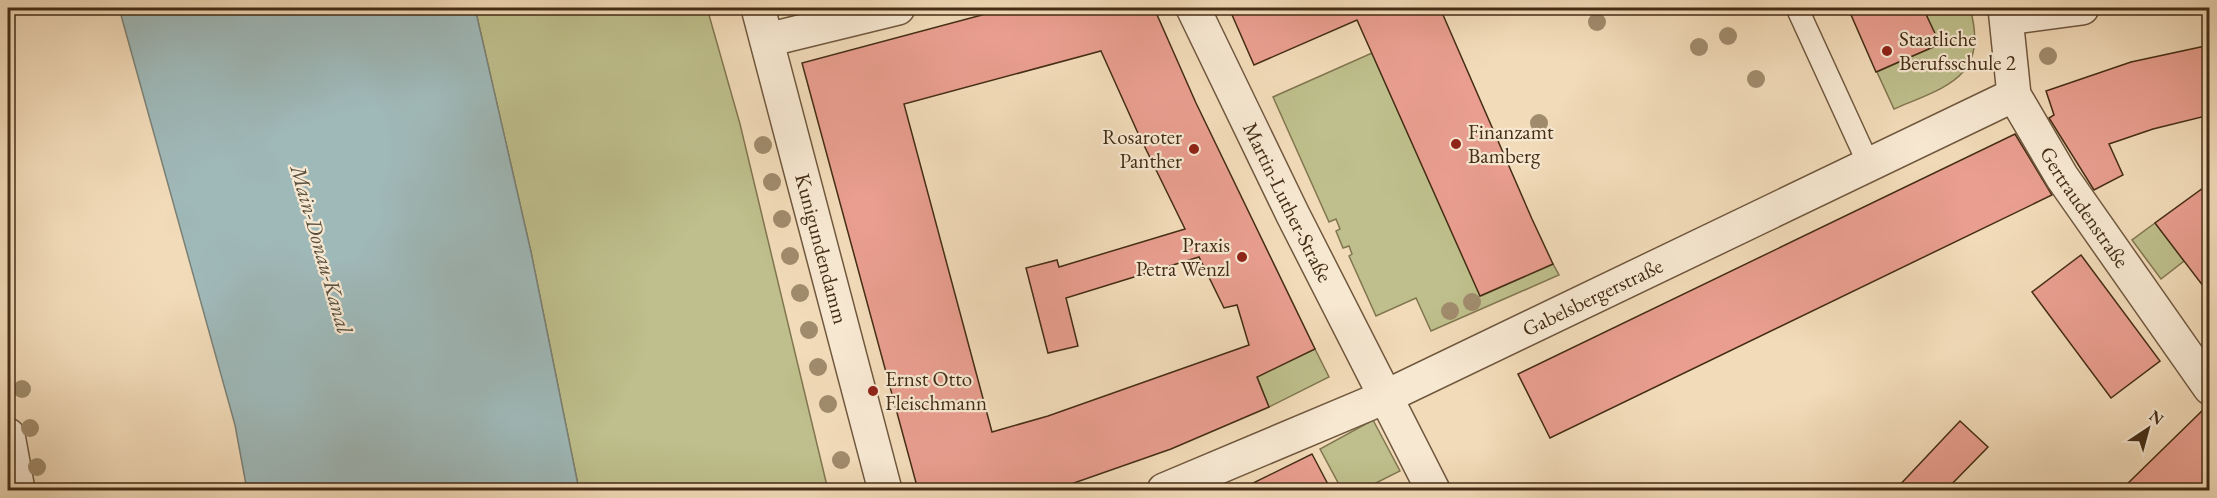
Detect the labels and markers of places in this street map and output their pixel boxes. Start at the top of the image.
place label: Staatliche Berufsschule 2 [1899,25,2016,76]
marker: Staatliche Berufsschule 2 [1880,44,1894,58]
place label: Finanzamt Bamberg [1468,118,1554,169]
place label: Rosaroter Panther [1102,123,1182,174]
marker: Finanzamt Bamberg [1449,137,1463,151]
marker: Rosaroter Panther [1187,142,1201,156]
place label: Praxis Petra Wenzl [1136,231,1230,282]
marker: Praxis Petra Wenzl [1235,250,1249,264]
place label: Ernst Otto Fleischmann [885,365,987,416]
marker: Ernst Otto Fleischmann [866,384,880,398]

